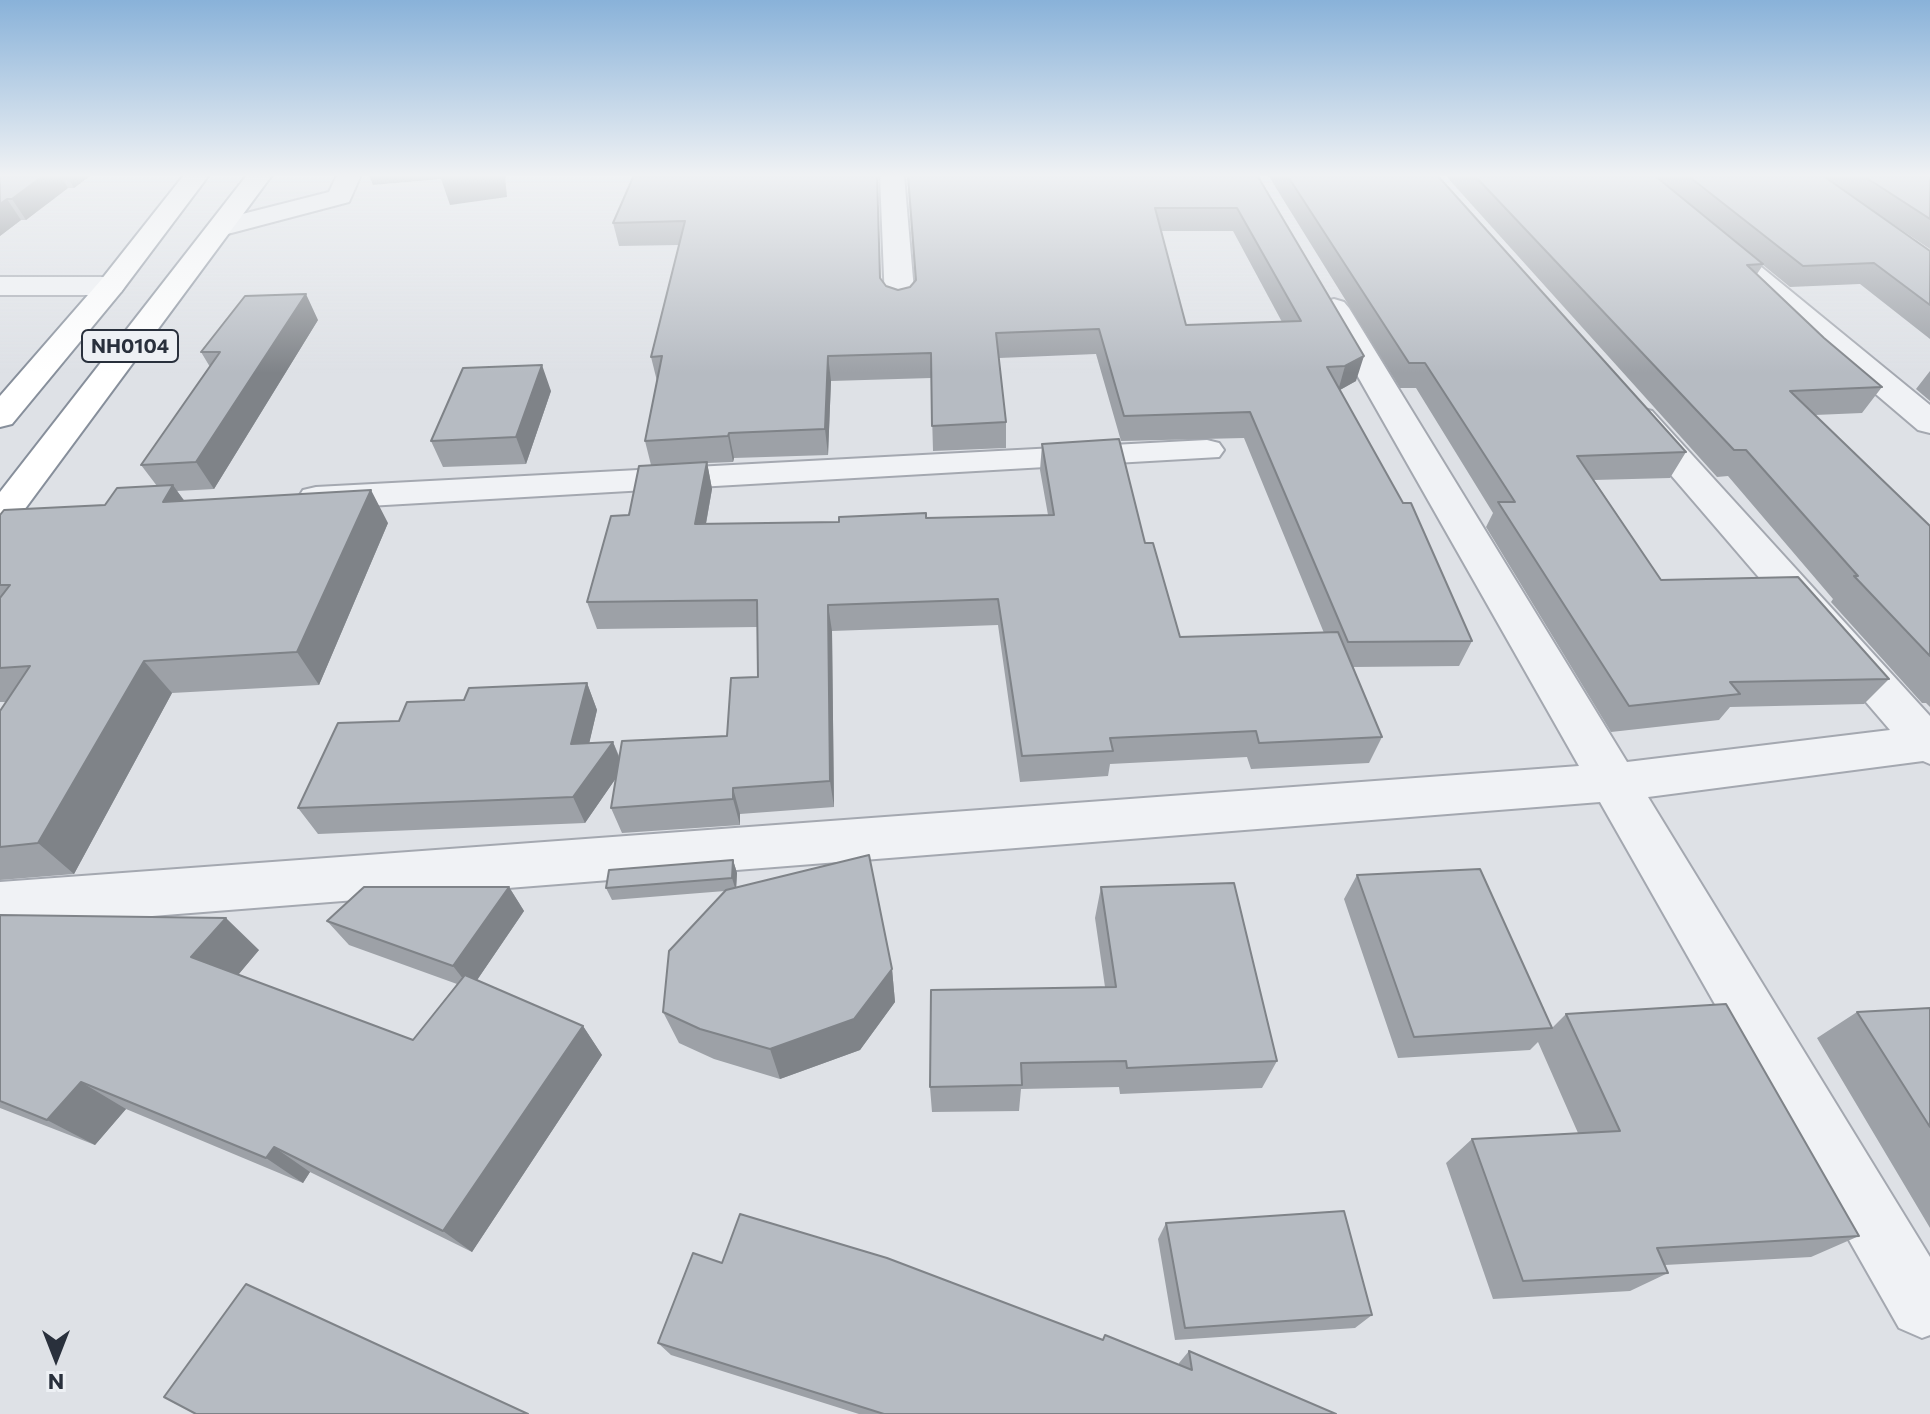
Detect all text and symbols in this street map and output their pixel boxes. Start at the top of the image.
road number: NH0104 [82,330,178,362]
north arrow [16,1318,96,1398]
text: N [48,1369,64,1396]

